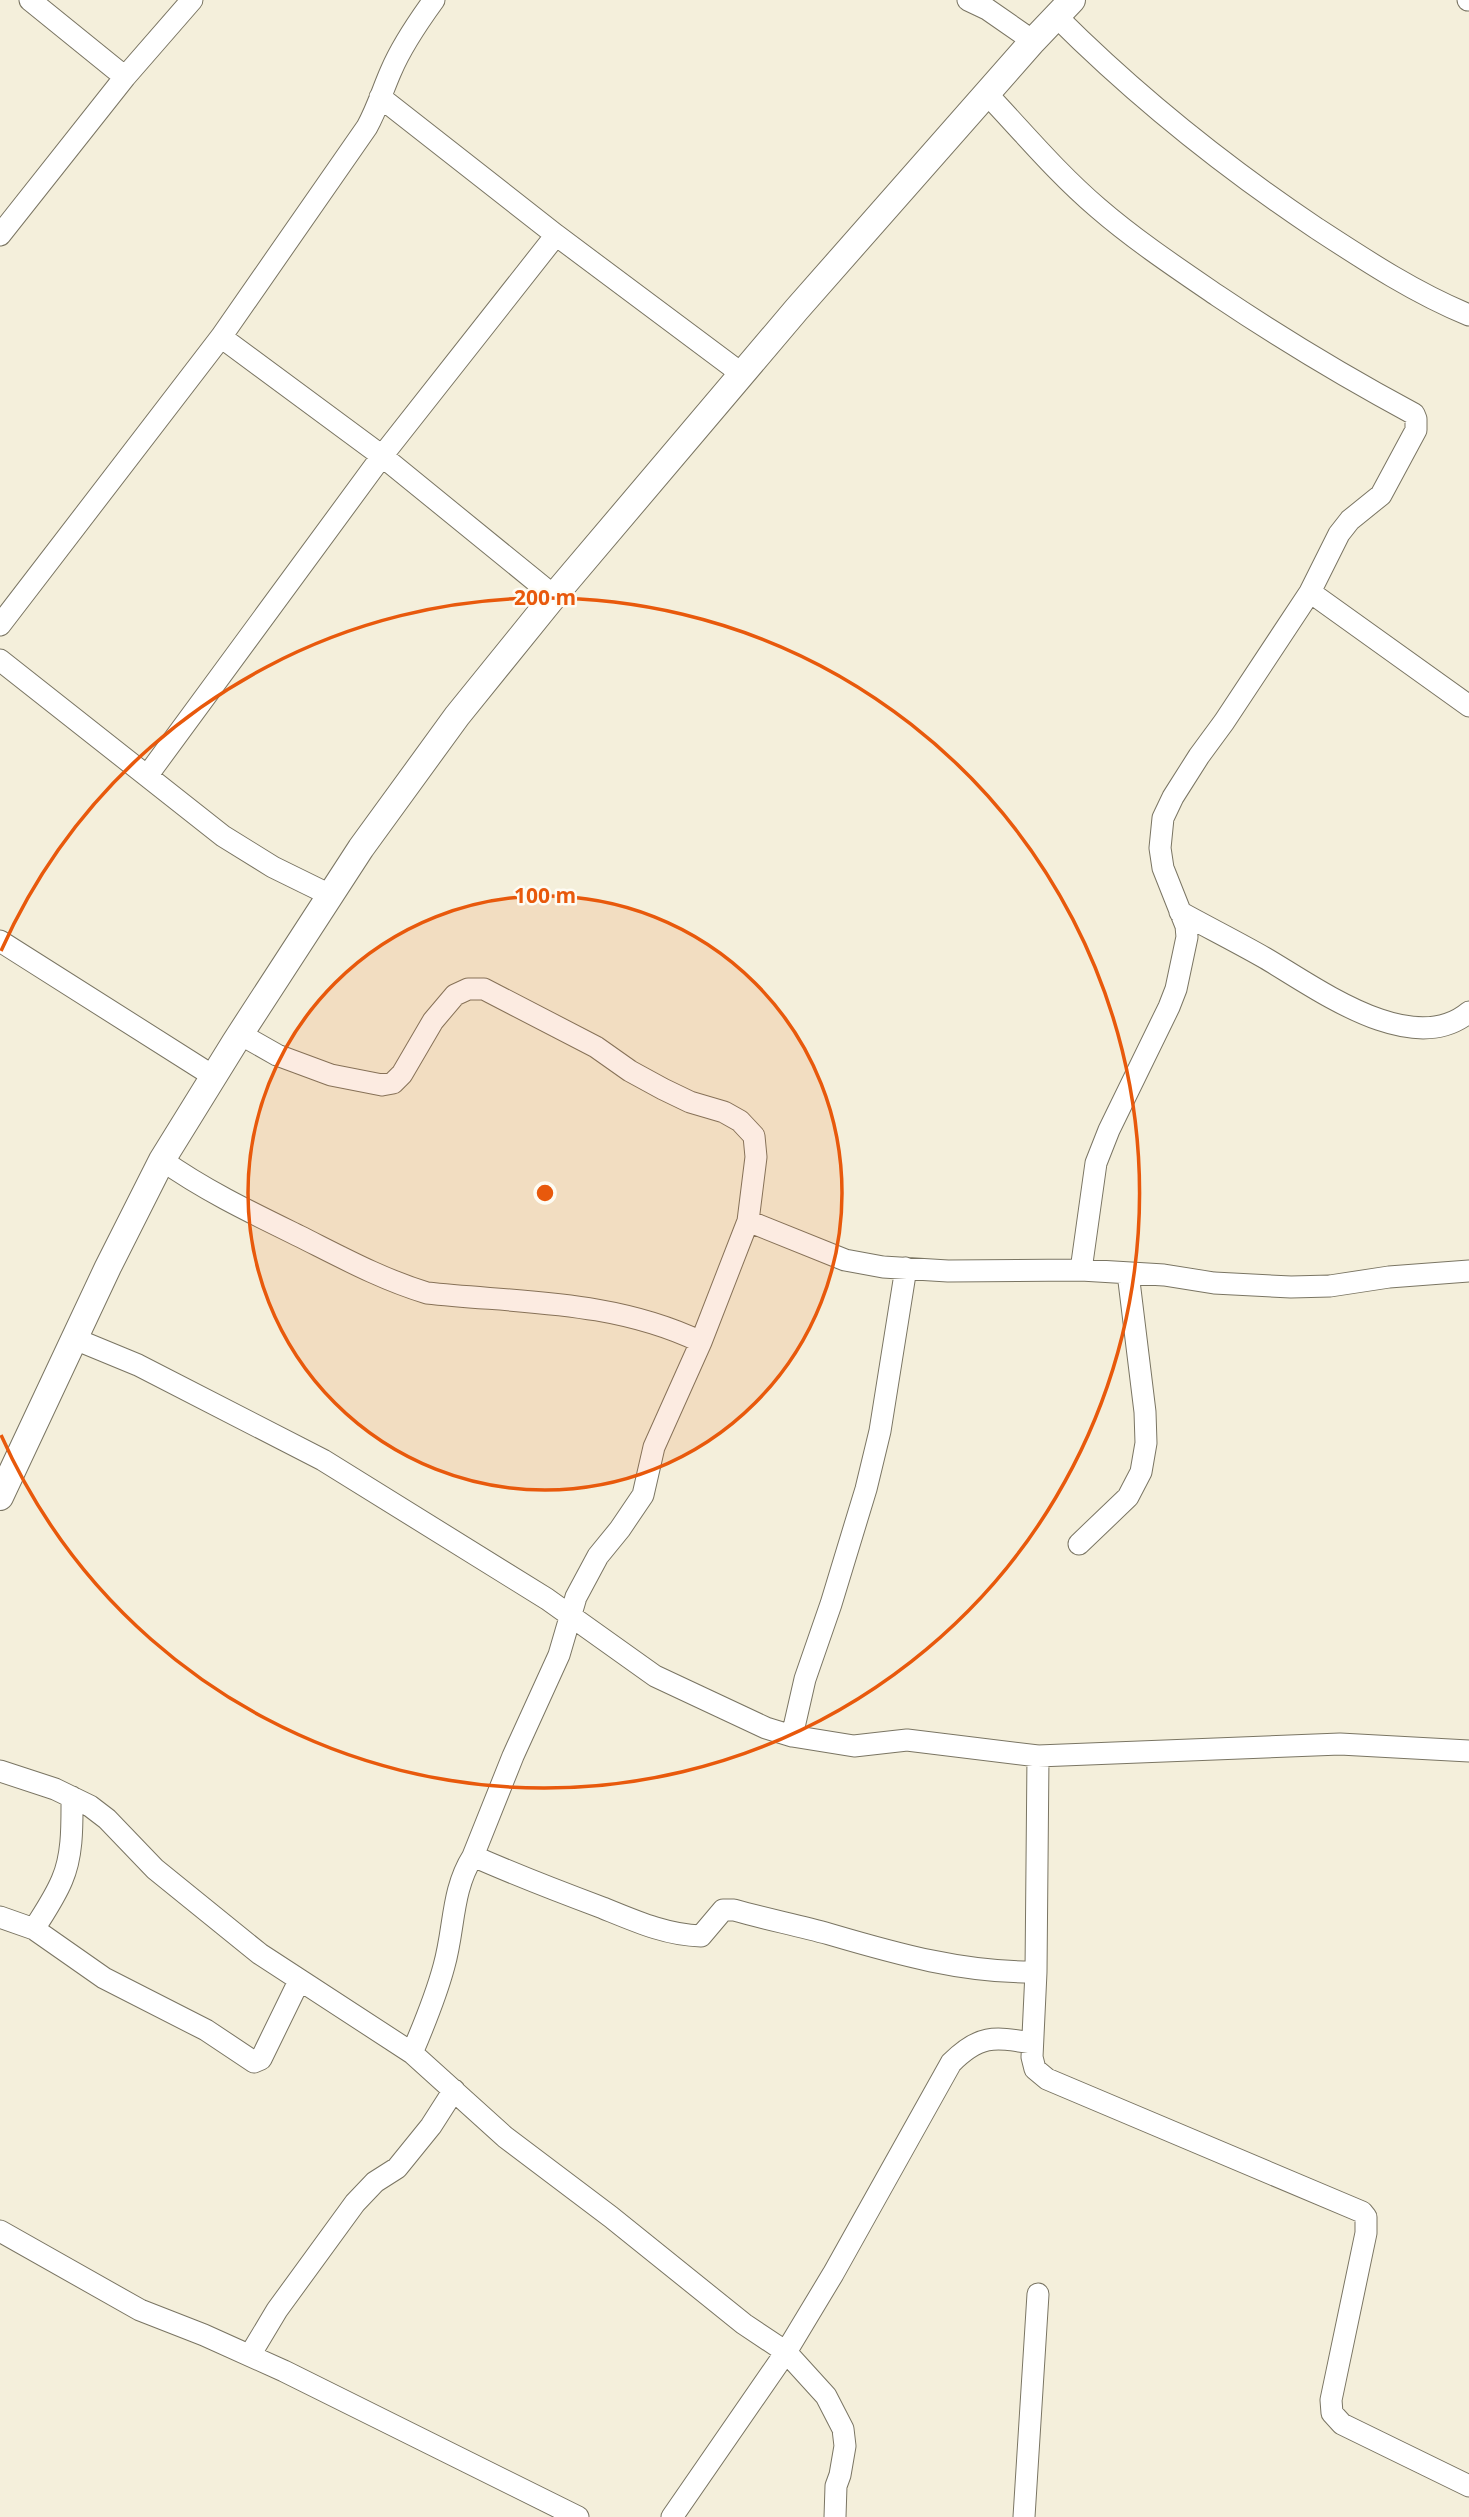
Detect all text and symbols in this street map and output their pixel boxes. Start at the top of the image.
text: 200 m [514,583,576,611]
text: 100 m [514,881,576,909]
centre of rings [533,1181,557,1205]

